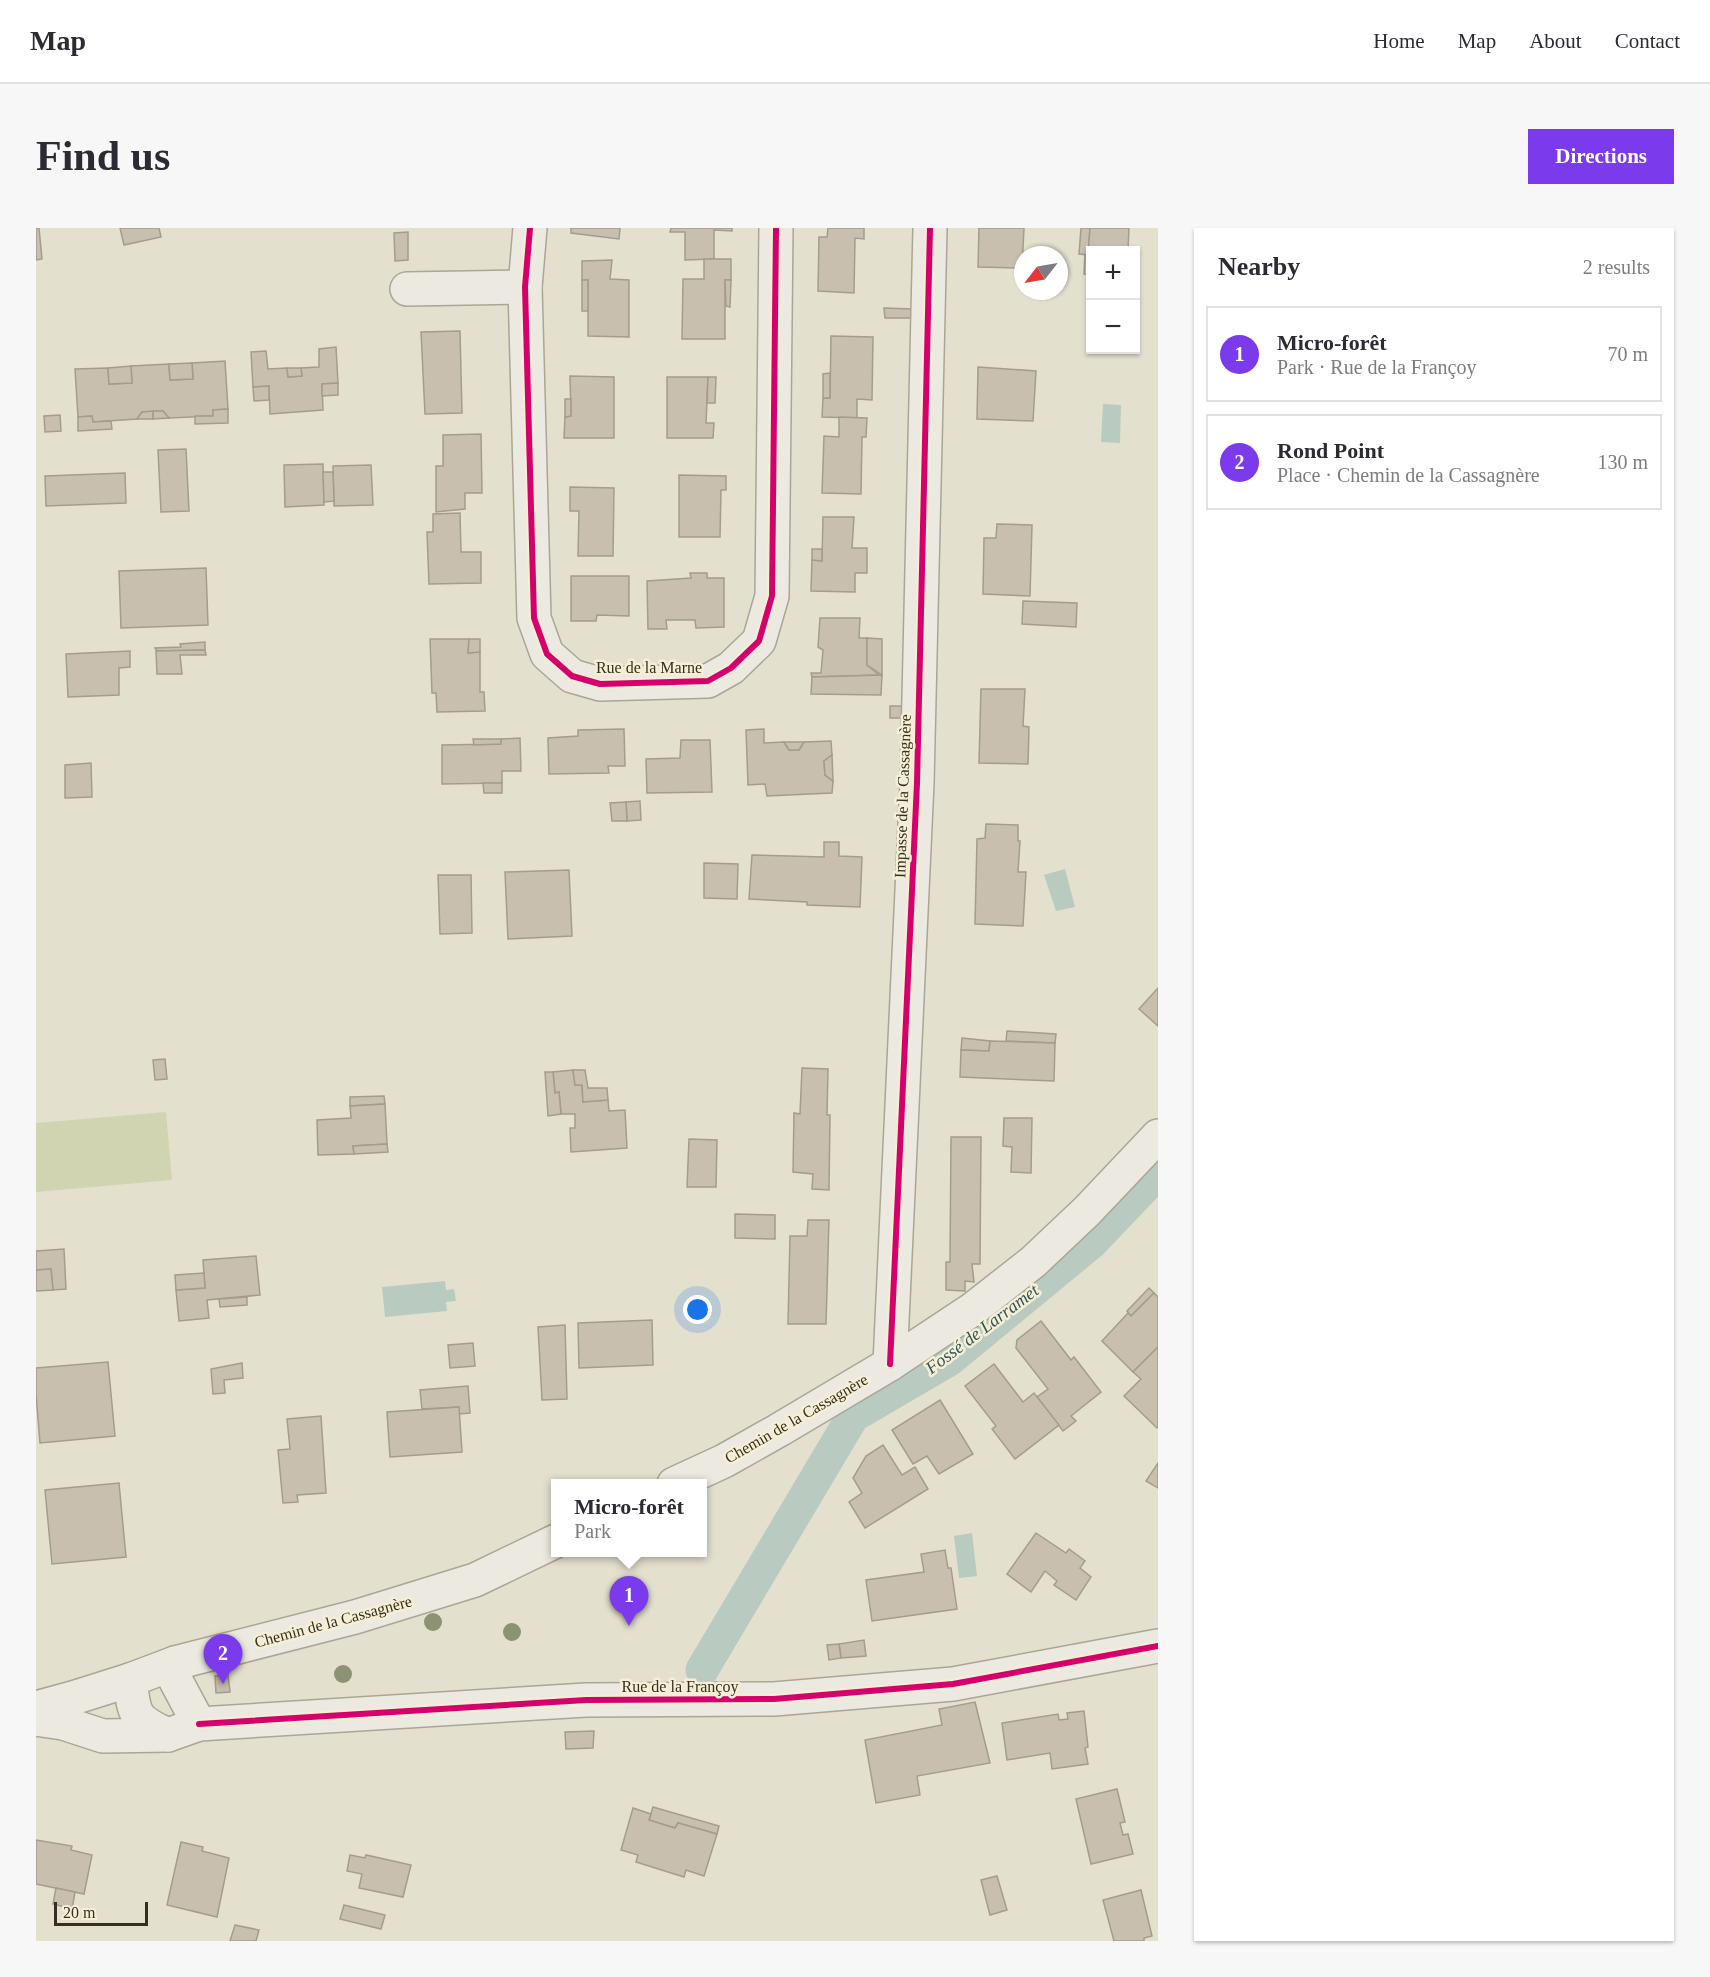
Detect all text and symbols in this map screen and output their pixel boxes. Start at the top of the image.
text: Map [30,25,86,56]
text: Home [1373,29,1425,53]
text: Map [1458,29,1496,53]
text: About [1529,29,1582,53]
text: Contact [1615,29,1680,53]
button: Directions [1528,129,1674,184]
text: Find us [36,133,170,179]
north arrow [1014,246,1068,300]
map controls [1086,246,1140,354]
button: + [1086,246,1140,300]
text: Nearby [1218,252,1300,281]
text: 2 results [1583,256,1650,278]
button: − [1086,300,1140,354]
text: Micro-forêt [1277,330,1387,355]
text: 1 [1235,343,1245,365]
text: 70 m [1607,343,1648,365]
text: Park · Rue de la Françoy [1277,356,1476,378]
text: Rond Point [1277,438,1384,463]
text: 2 [1235,451,1245,473]
text: 130 m [1597,451,1648,473]
text: Place · Chemin de la Cassagnère [1277,464,1540,486]
street label: Rue de la Marne [596,659,702,676]
street label: Impasse de la Cassagnère [891,714,915,878]
water label: Fossé de Larramet [921,1279,1043,1379]
your location [683,1295,712,1324]
street label: Chemin de la Cassagnère [722,1371,871,1467]
popup [551,1479,707,1557]
text: Micro-forêt [574,1494,684,1519]
text: Park [574,1520,611,1542]
pin: 1 [610,1576,648,1626]
street label: Chemin de la Cassagnère [253,1592,414,1652]
pin: 2 [204,1634,243,1684]
street label: Rue de la Françoy [622,1678,738,1696]
scale bar [54,1899,148,1926]
text: 20 m [63,1904,95,1921]

